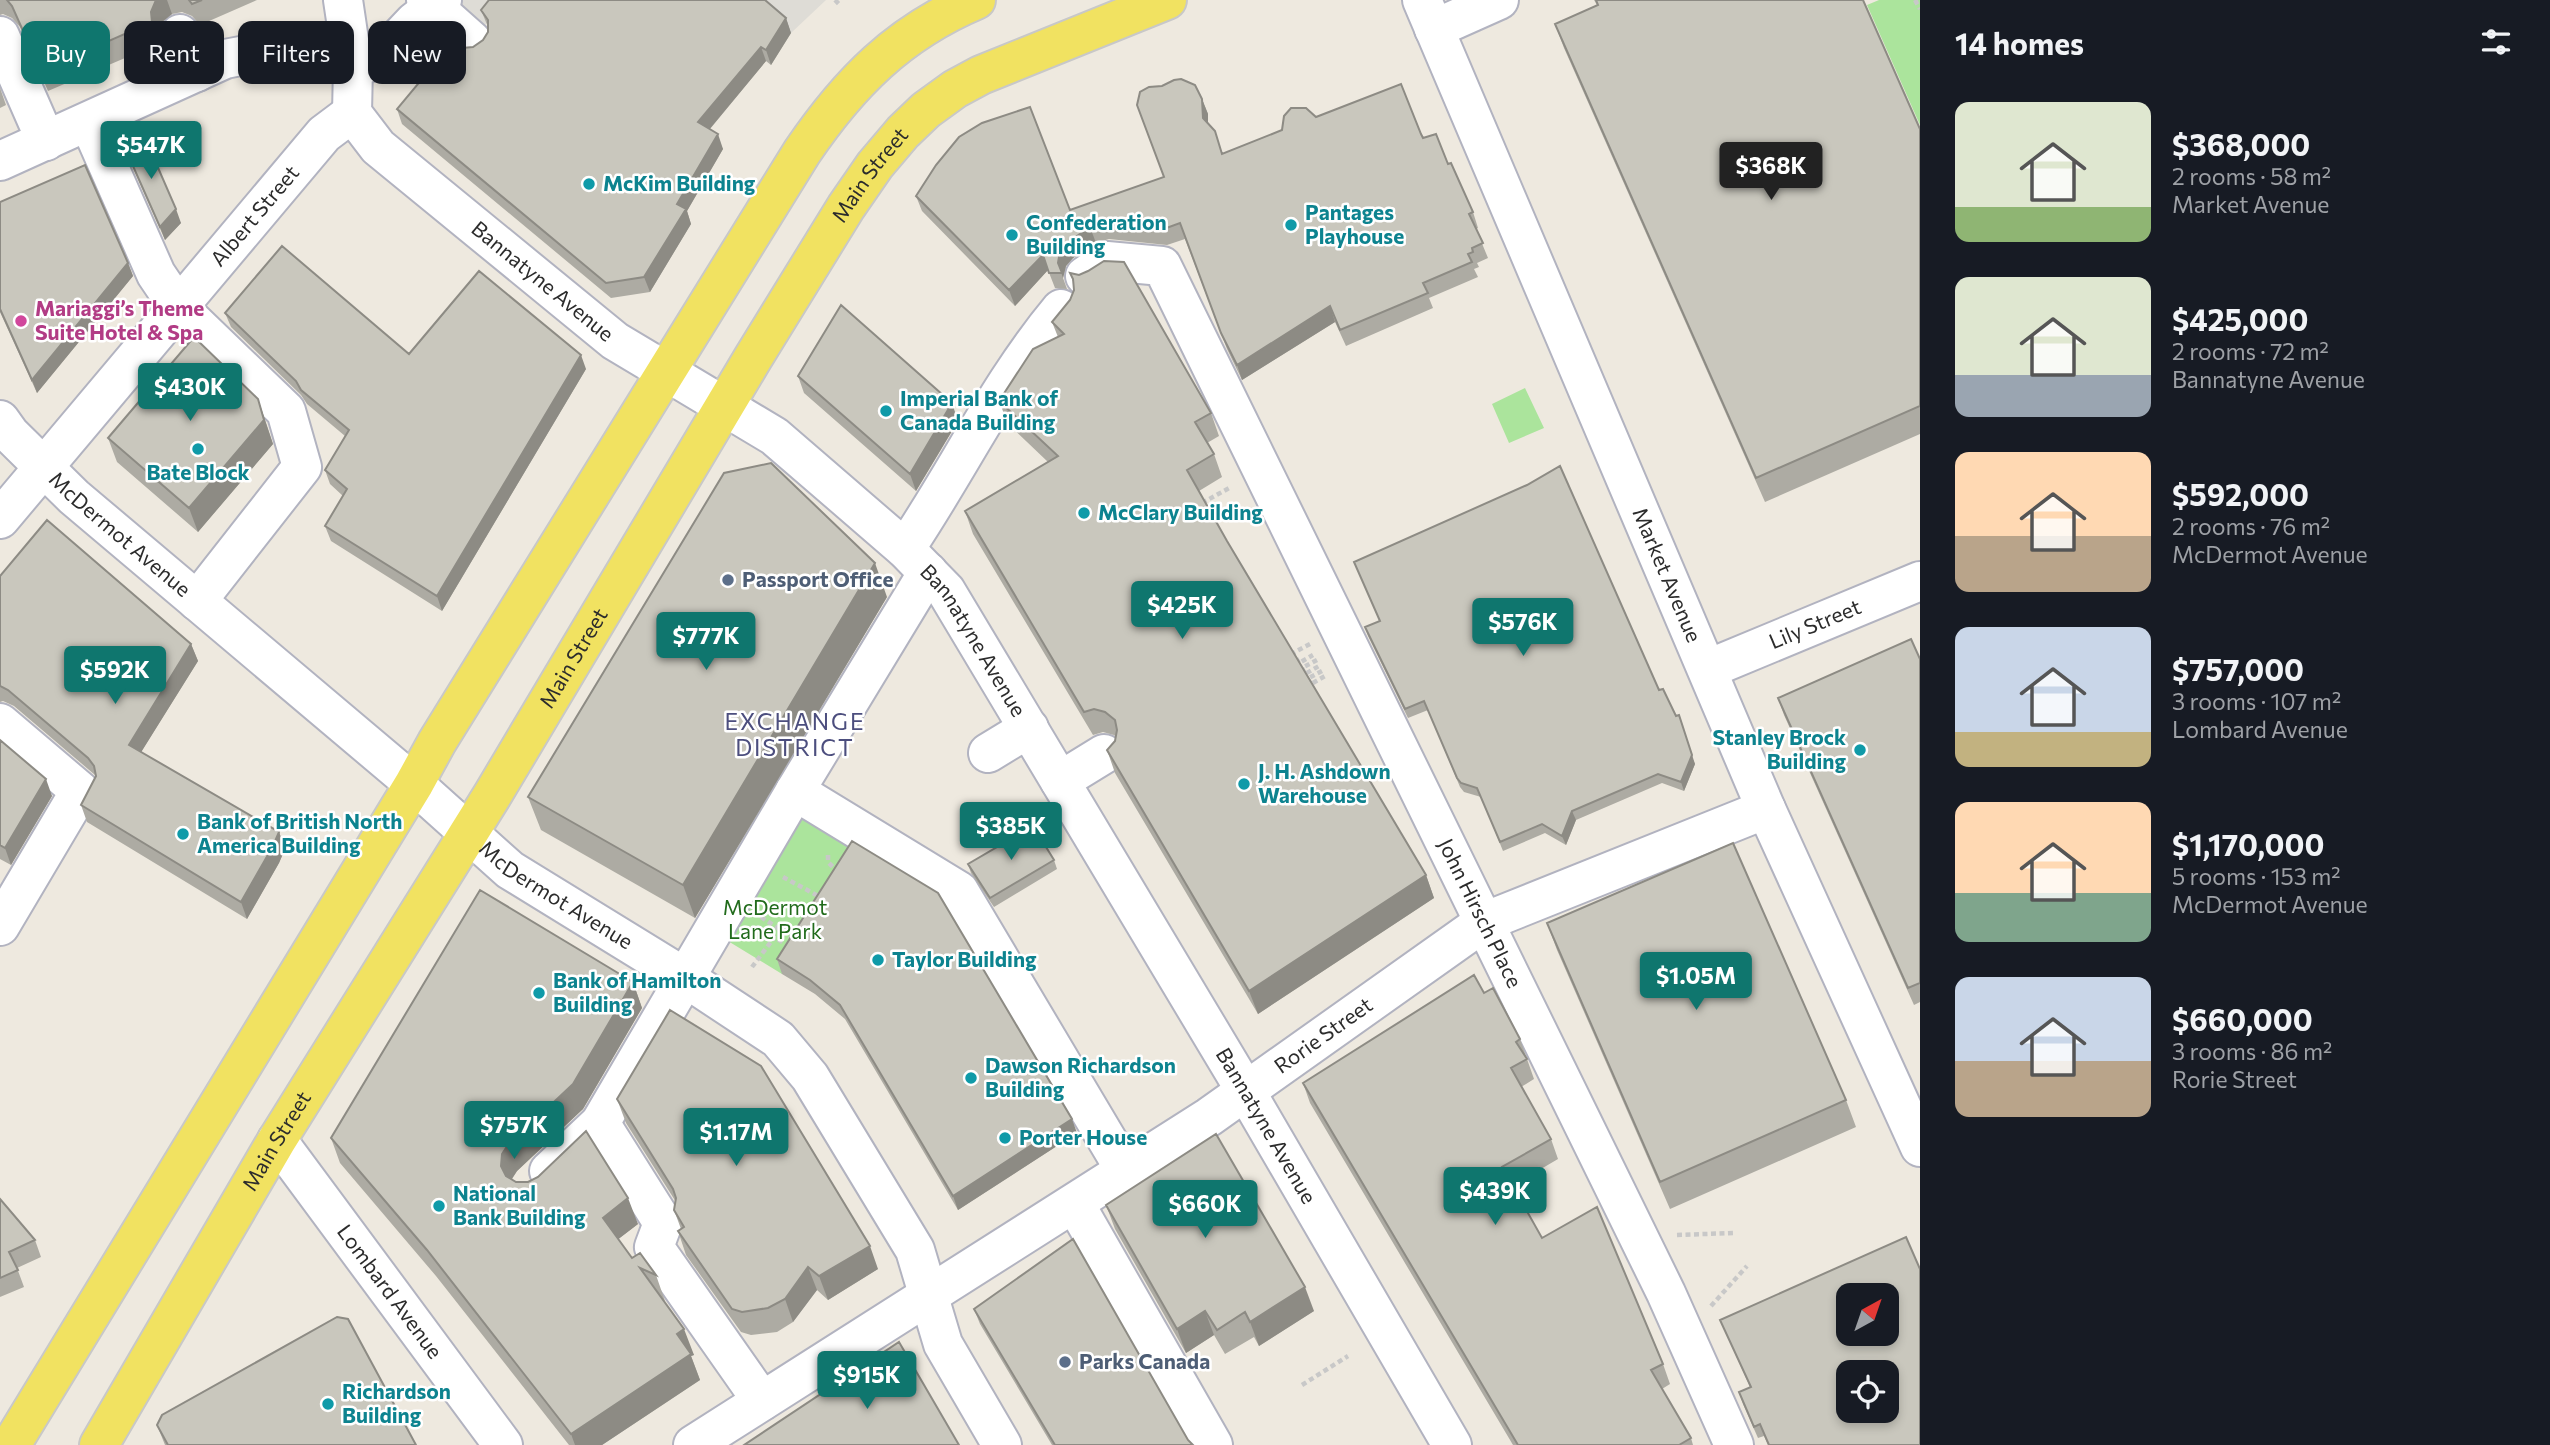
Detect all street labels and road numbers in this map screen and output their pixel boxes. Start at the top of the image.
street label: Main Street [826,122,912,226]
street label: Albert Street [204,160,303,270]
street label: Bannatyne Avenue [467,215,619,346]
street label: McDermot Avenue [45,466,196,601]
street label: Market Avenue [1628,504,1708,646]
street label: Bannatyne Avenue [916,558,1032,721]
street label: Lily Street [1765,593,1864,653]
street label: Main Street [533,603,612,712]
street label: John Hirsch Place [1434,834,1528,991]
street label: McDermot Avenue [475,835,638,954]
street label: Rorie Street [1269,991,1377,1078]
street label: Bannatyne Avenue [1212,1043,1322,1208]
street label: Main Street [236,1086,315,1195]
street label: Lombard Avenue [333,1219,449,1363]

